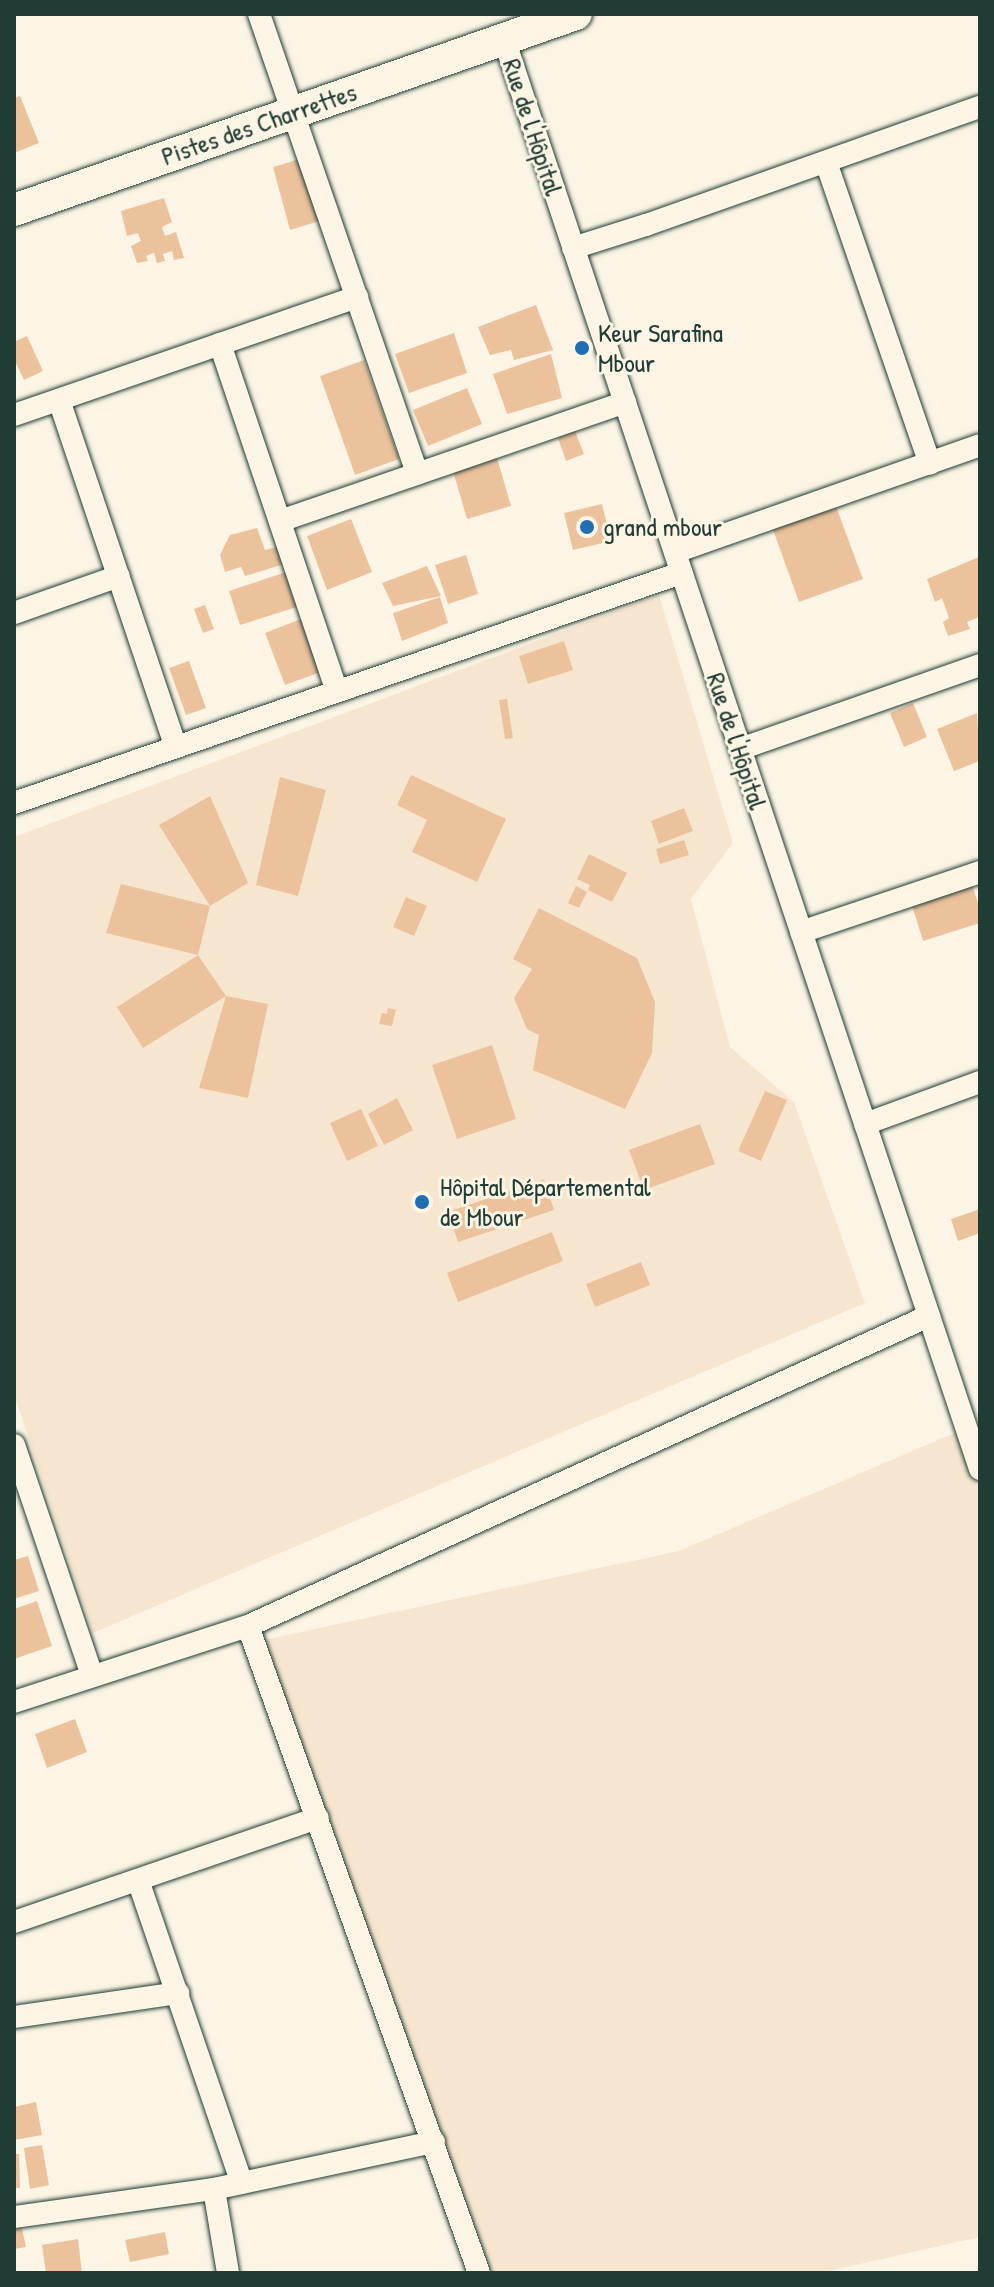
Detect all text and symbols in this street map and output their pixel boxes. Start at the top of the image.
street label: Rue de l'Hôpital [496,55,570,199]
street label: Pistes des Charrettes [157,76,361,172]
place label: Keur Sarafina Mbour [598,317,723,378]
marker: Keur Sarafina Mbour [573,339,591,357]
place label: grand mbour [603,511,722,543]
marker: grand mbour [578,518,596,536]
street label: Rue de l'Hôpital [700,669,774,813]
place label: Hôpital Départemental de Mbour [440,1171,651,1232]
marker: Hôpital Départemental de Mbour [411,1191,433,1213]

